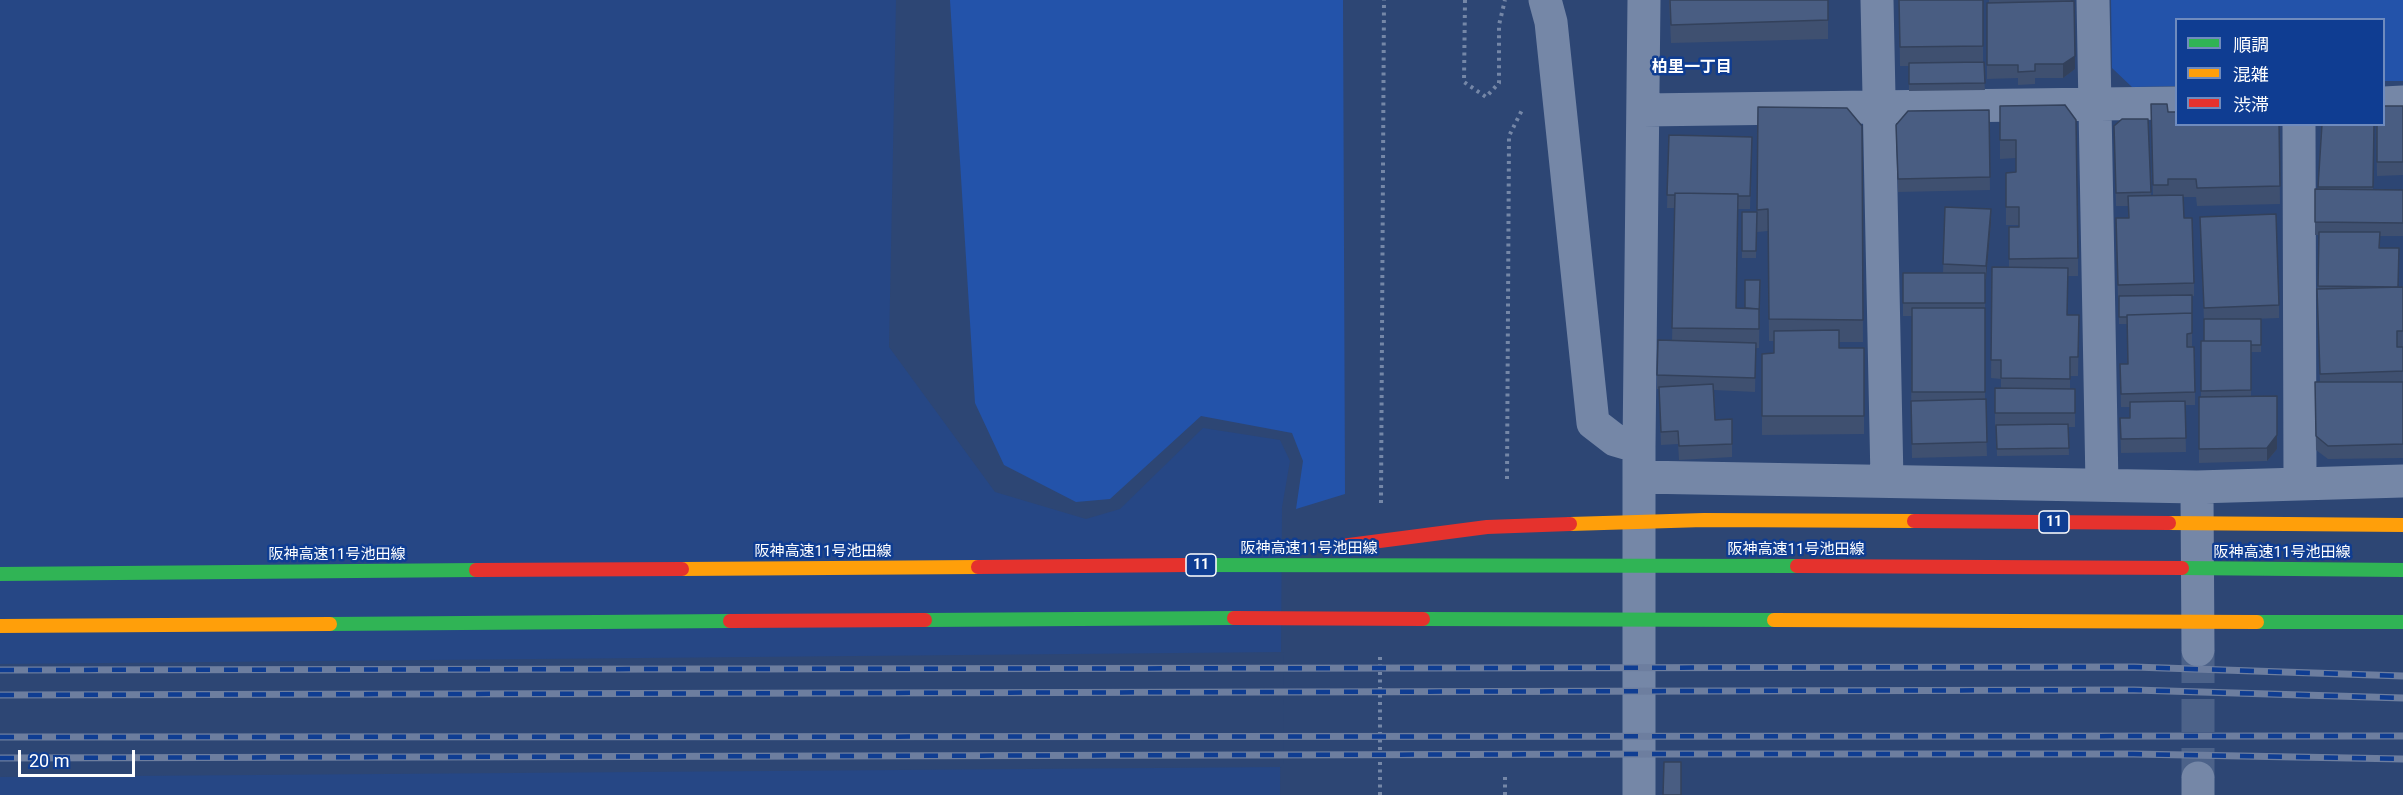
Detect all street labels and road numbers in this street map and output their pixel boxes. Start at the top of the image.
road number: 11 [2039,511,2069,533]
street label: 阪神高速11号池田線 [1241,540,1377,558]
street label: 阪神高速11号池田線 [1728,541,1864,559]
street label: 阪神高速11号池田線 [755,543,891,561]
street label: 阪神高速11号池田線 [2214,544,2350,562]
street label: 阪神高速11号池田線 [269,546,405,564]
road number: 11 [1186,554,1216,576]

